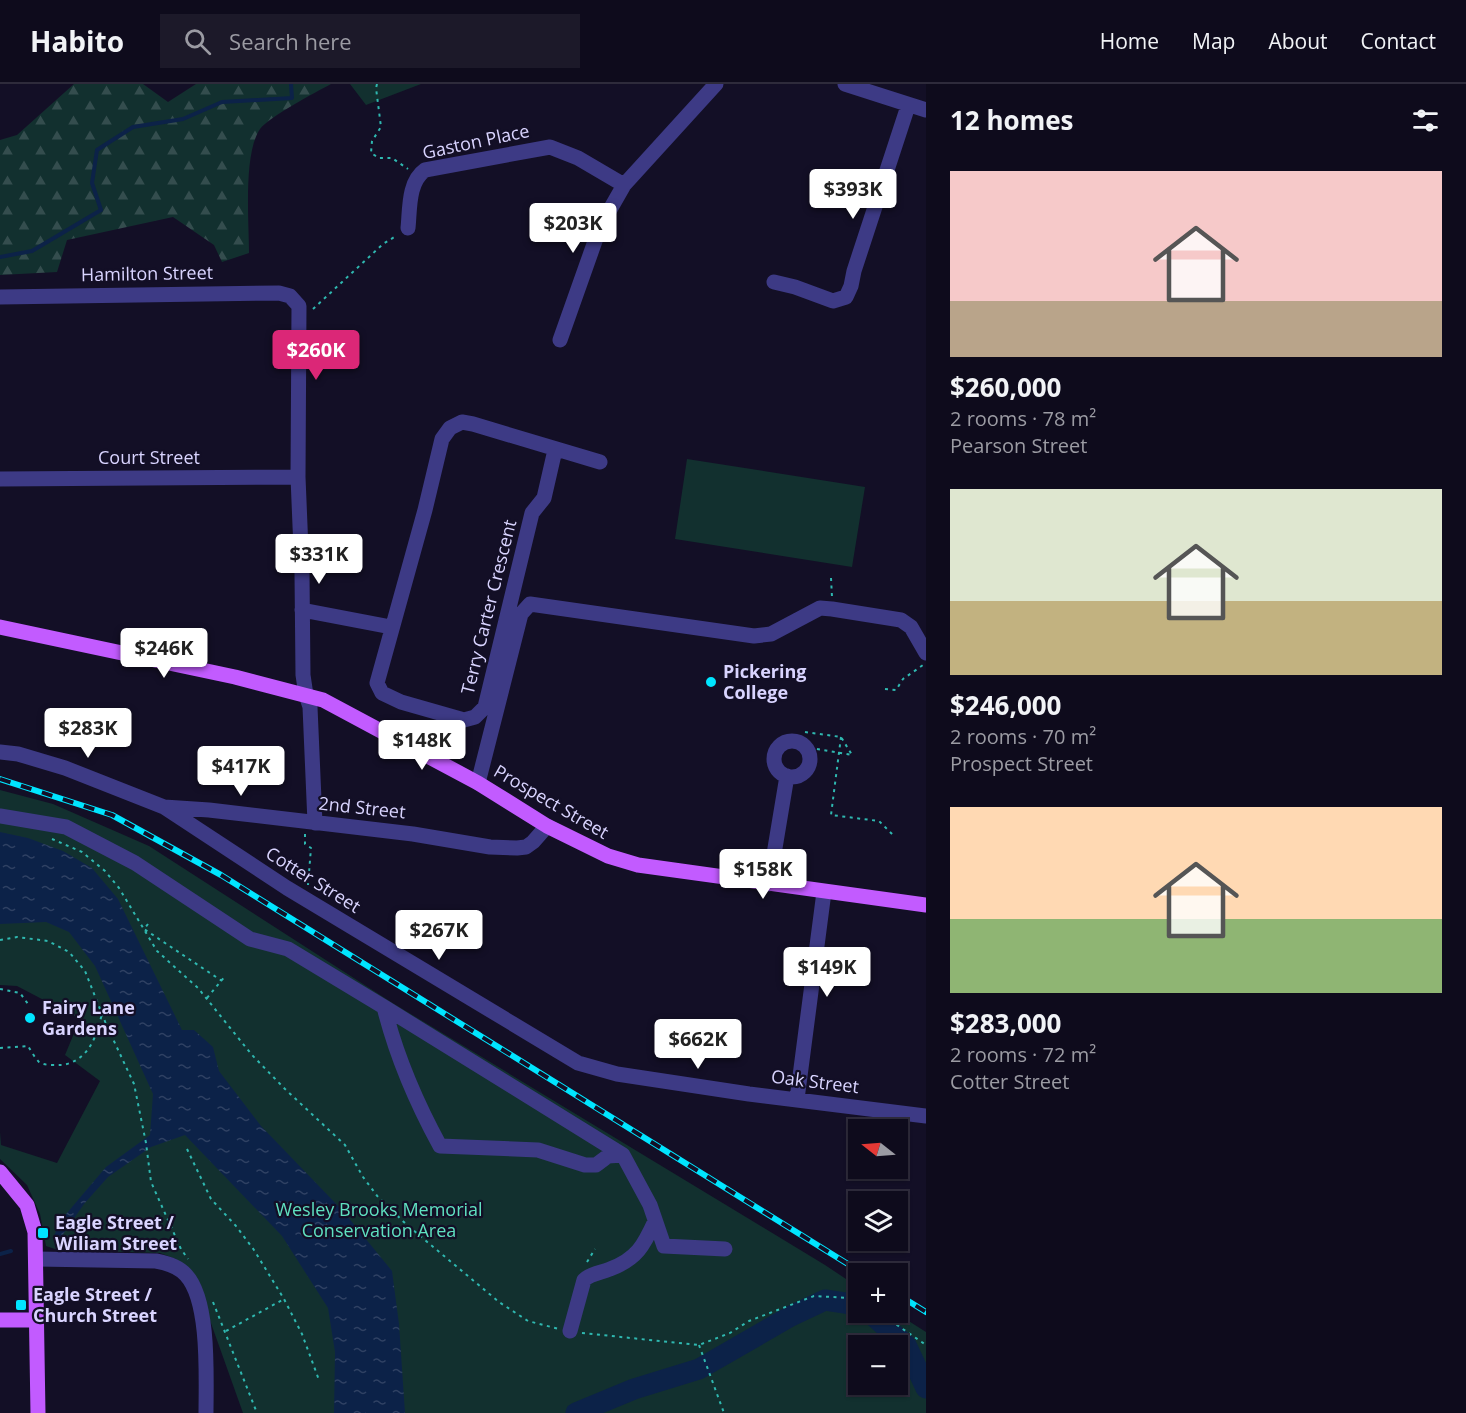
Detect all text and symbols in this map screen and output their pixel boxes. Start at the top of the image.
search box [160,14,580,68]
text: Habito [30,22,124,60]
icon: search [181,25,214,58]
text: Search here [229,26,352,56]
text: Home [1100,27,1159,55]
text: Map [1192,27,1235,55]
text: About [1268,27,1328,55]
text: Contact [1361,27,1436,55]
text: 12 homes [950,102,1074,138]
icon: filters [1409,104,1442,137]
street label: Gaston Place [420,118,531,164]
pin: $393K [811,169,895,220]
text: $393K [823,175,883,202]
pin: $203K [531,203,615,254]
text: $203K [543,209,603,236]
icon: home [1142,210,1250,318]
street label: Hamilton Street [81,260,213,286]
pin: $260K [274,330,358,381]
text: $260K [286,336,346,363]
text: $260,000 [950,369,1061,405]
text: 2 rooms · 78 m² [950,405,1096,432]
text: Pearson Street [950,432,1087,459]
street label: Court Street [98,445,200,469]
street label: Terry Carter Crescent [455,517,521,697]
icon: home [1142,528,1250,636]
pin: $331K [277,534,361,585]
text: $331K [289,540,349,567]
pin: $246K [122,628,206,679]
text: $246K [134,634,194,661]
place label: Pickering College [723,659,807,704]
marker: Pickering College [704,675,718,689]
text: $246,000 [950,687,1061,723]
pin: $283K [46,708,130,759]
text: $283K [58,714,118,741]
pin: $148K [380,720,464,771]
text: 2 rooms · 70 m² [950,723,1096,750]
text: $148K [392,726,452,753]
pin: $417K [199,746,283,797]
text: Prospect Street [950,750,1093,777]
text: $417K [211,752,271,779]
street label: Prospect Street [490,759,613,844]
street label: 2nd Street [317,791,407,824]
street label: Cotter Street [262,841,365,918]
icon: home [1142,846,1250,954]
pin: $158K [721,849,805,900]
text: $158K [733,855,793,882]
pin: $267K [397,910,481,961]
text: $267K [409,916,469,943]
pin: $149K [785,947,869,998]
text: $149K [797,953,857,980]
place label: Fairy Lane Gardens [42,995,135,1040]
text: $283,000 [950,1005,1061,1041]
marker: Fairy Lane Gardens [23,1011,37,1025]
pin: $662K [656,1019,740,1070]
text: $662K [668,1025,728,1052]
text: 2 rooms · 72 m² [950,1041,1096,1068]
street label: Oak Street [770,1064,860,1098]
text: Cotter Street [950,1068,1069,1095]
north arrow [848,1119,908,1179]
map controls [848,1119,908,1395]
button: layers [848,1191,908,1251]
park label: Wesley Brooks Memorial Conservation Area [275,1197,483,1242]
place label: Eagle Street / Wiliam Street [55,1210,177,1255]
marker: Eagle Street / Wiliam Street [36,1226,50,1240]
button: + [848,1263,908,1323]
place label: Eagle Street / Church Street [33,1282,157,1327]
marker: Eagle Street / Church Street [14,1298,28,1312]
button: − [848,1335,908,1395]

